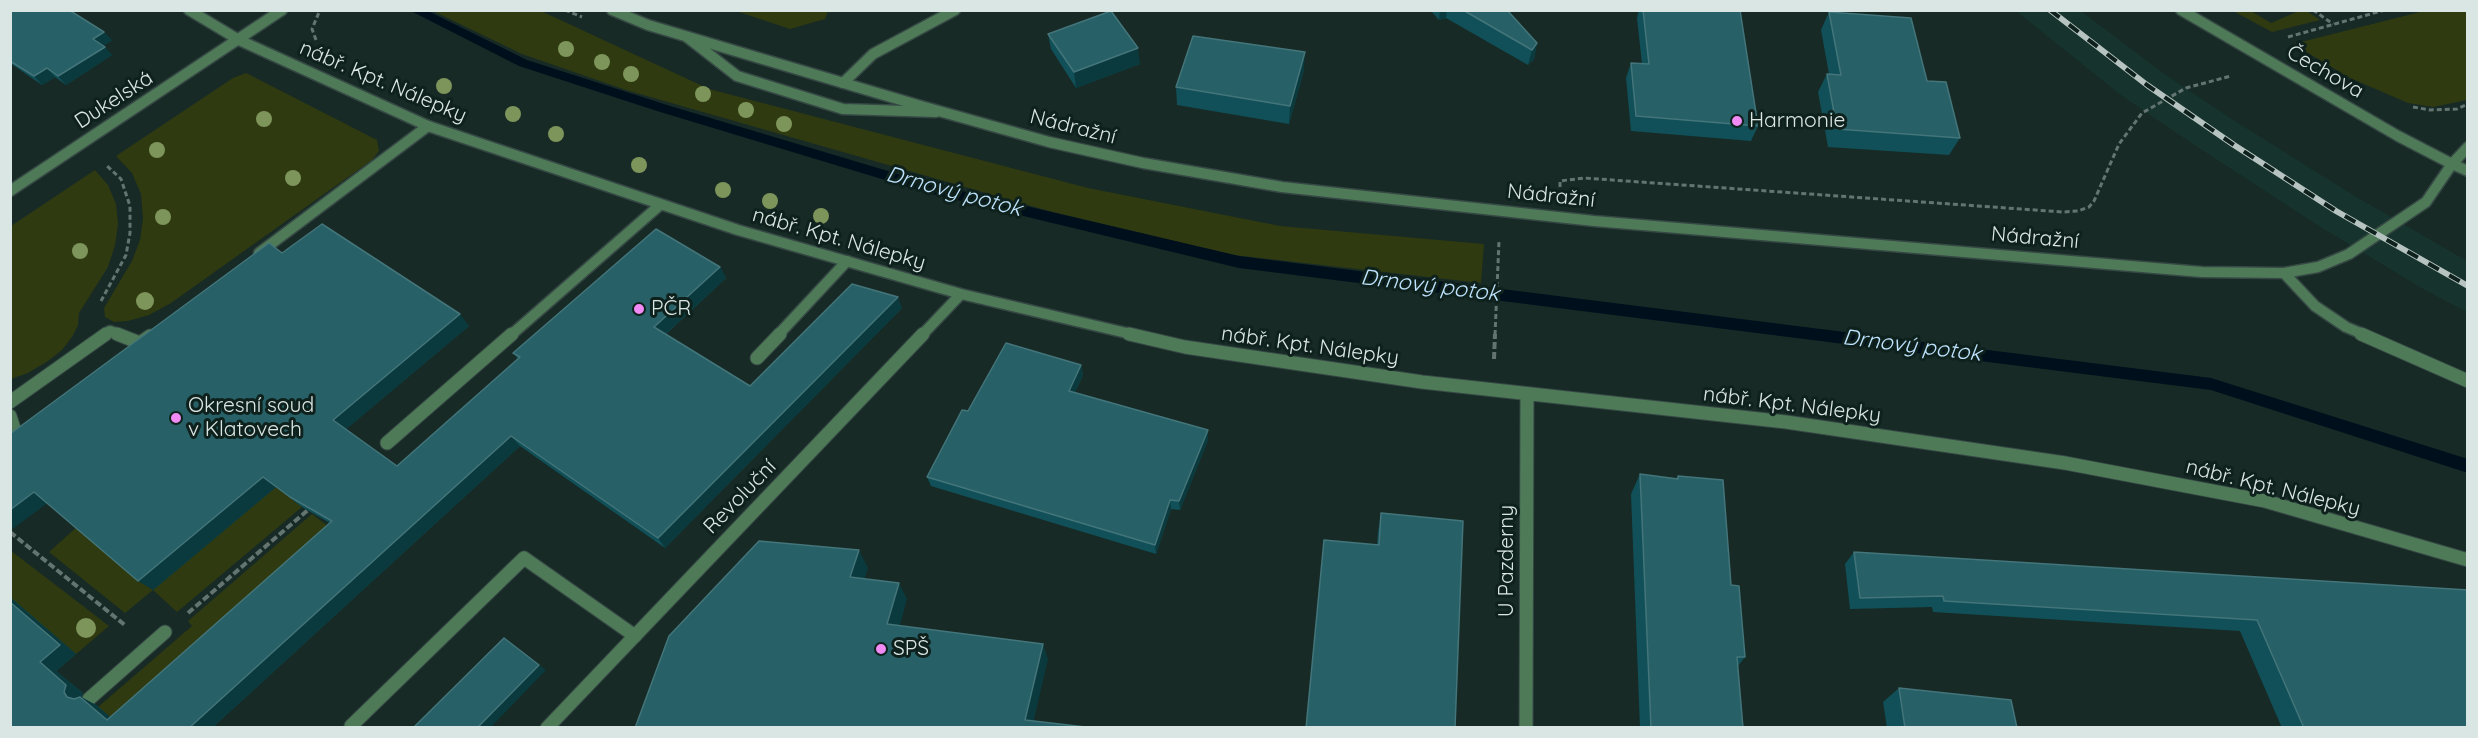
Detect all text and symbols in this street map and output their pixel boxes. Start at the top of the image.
street label: nábř. Kpt. Nálepky [296,35,470,129]
street label: Čechova [2282,40,2368,104]
street label: Dukelská [70,65,158,135]
street label: Nádražní [1027,104,1119,150]
place label: Harmonie [1749,108,1845,134]
marker: Harmonie [1730,114,1744,128]
water label: Drnový potok [883,161,1025,223]
street label: Nádražní [1506,179,1596,213]
street label: nábř. Kpt. Nálepky [750,202,928,276]
street label: Nádražní [1990,222,2080,254]
water label: Drnový potok [1359,264,1501,308]
place label: PČR [651,296,691,322]
marker: PČR [632,302,646,316]
street label: nábř. Kpt. Nálepky [1220,321,1400,371]
water label: Drnový potok [1841,324,1983,368]
street label: nábř. Kpt. Nálepky [1702,382,1882,428]
place label: Okresní soud v Klatovech [188,393,314,443]
marker: Okresní soud v Klatovech [169,411,183,425]
street label: nábř. Kpt. Nálepky [2183,454,2363,522]
street label: Revoluční [698,455,782,539]
street label: U Pazderny [1494,505,1520,617]
place label: SPŠ [893,636,929,662]
marker: SPŠ [874,642,888,656]

